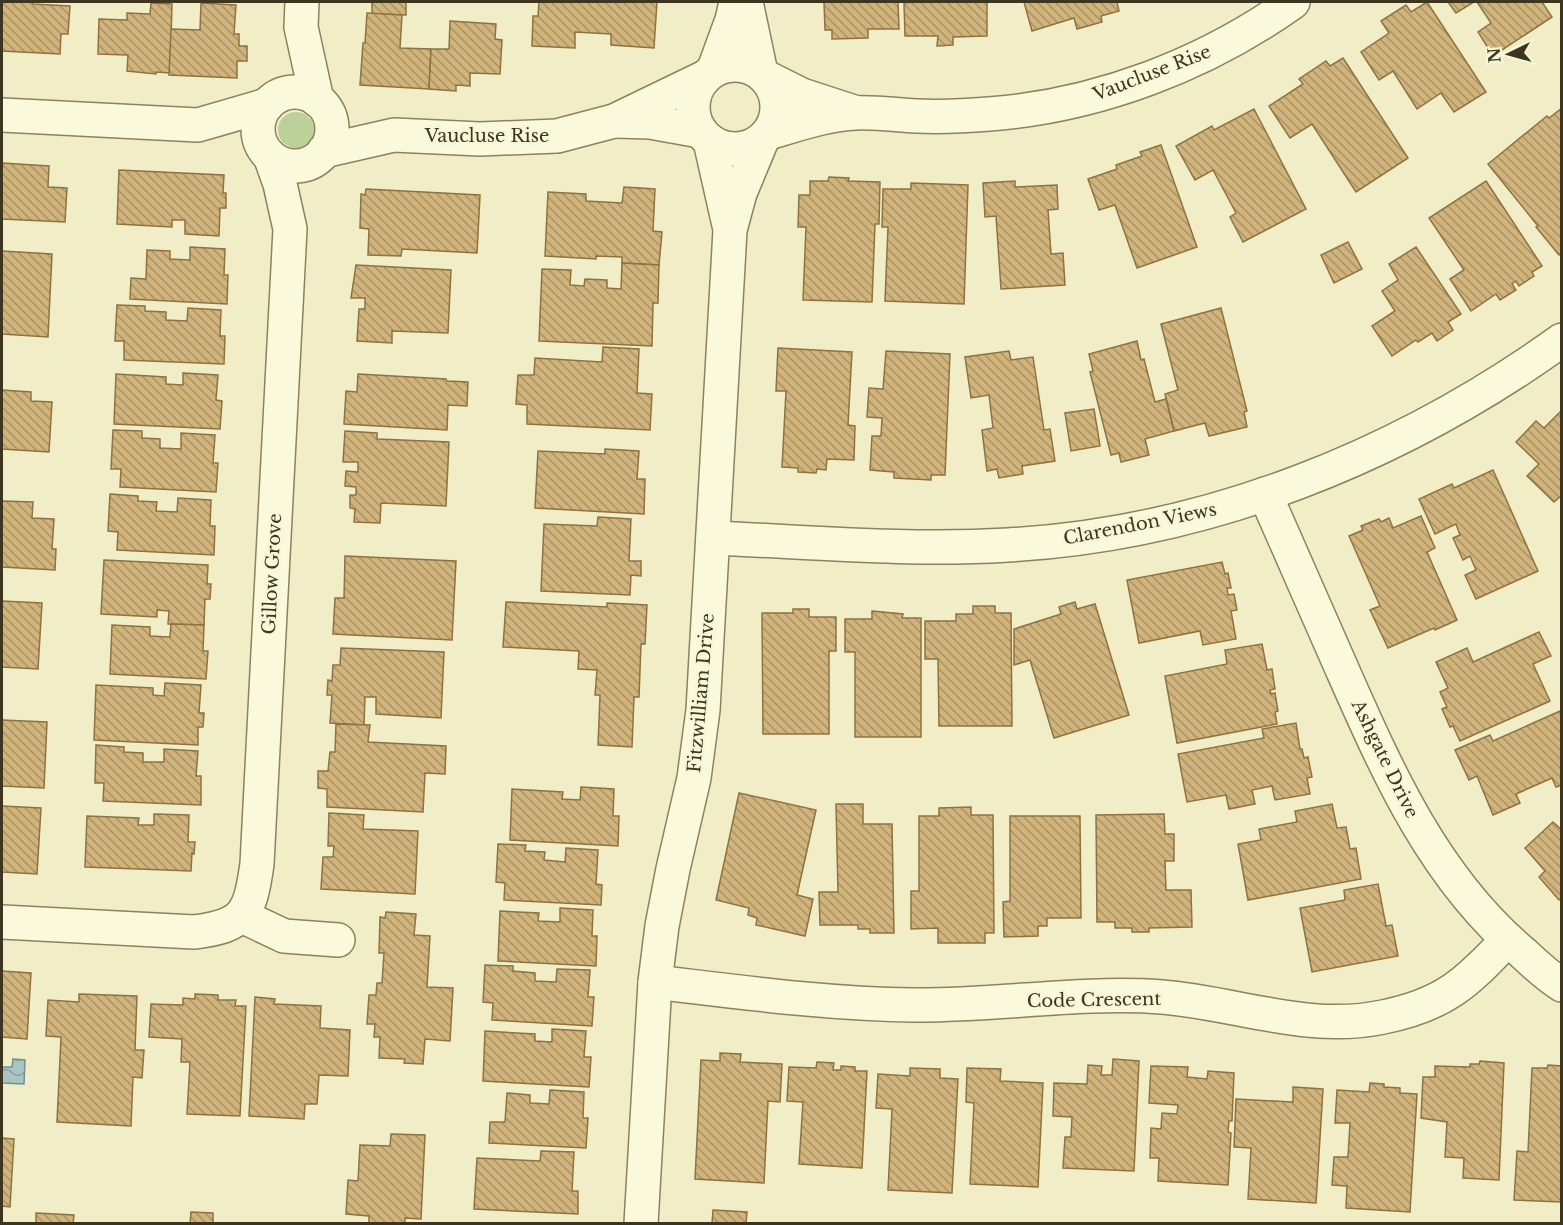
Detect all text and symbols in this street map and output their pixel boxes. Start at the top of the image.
north arrow [1479,24,1539,84]
street label: Vaucluse Rise [1089,40,1214,106]
text: N [1483,47,1505,64]
street label: Vaucluse Rise [424,125,549,147]
street label: Clarendon Views [1062,498,1218,550]
street label: Gillow Grove [258,513,286,635]
street label: Fitzwilliam Drive [683,612,719,774]
street label: Ashgate Drive [1346,695,1423,822]
street label: Code Crescent [1027,988,1162,1012]

